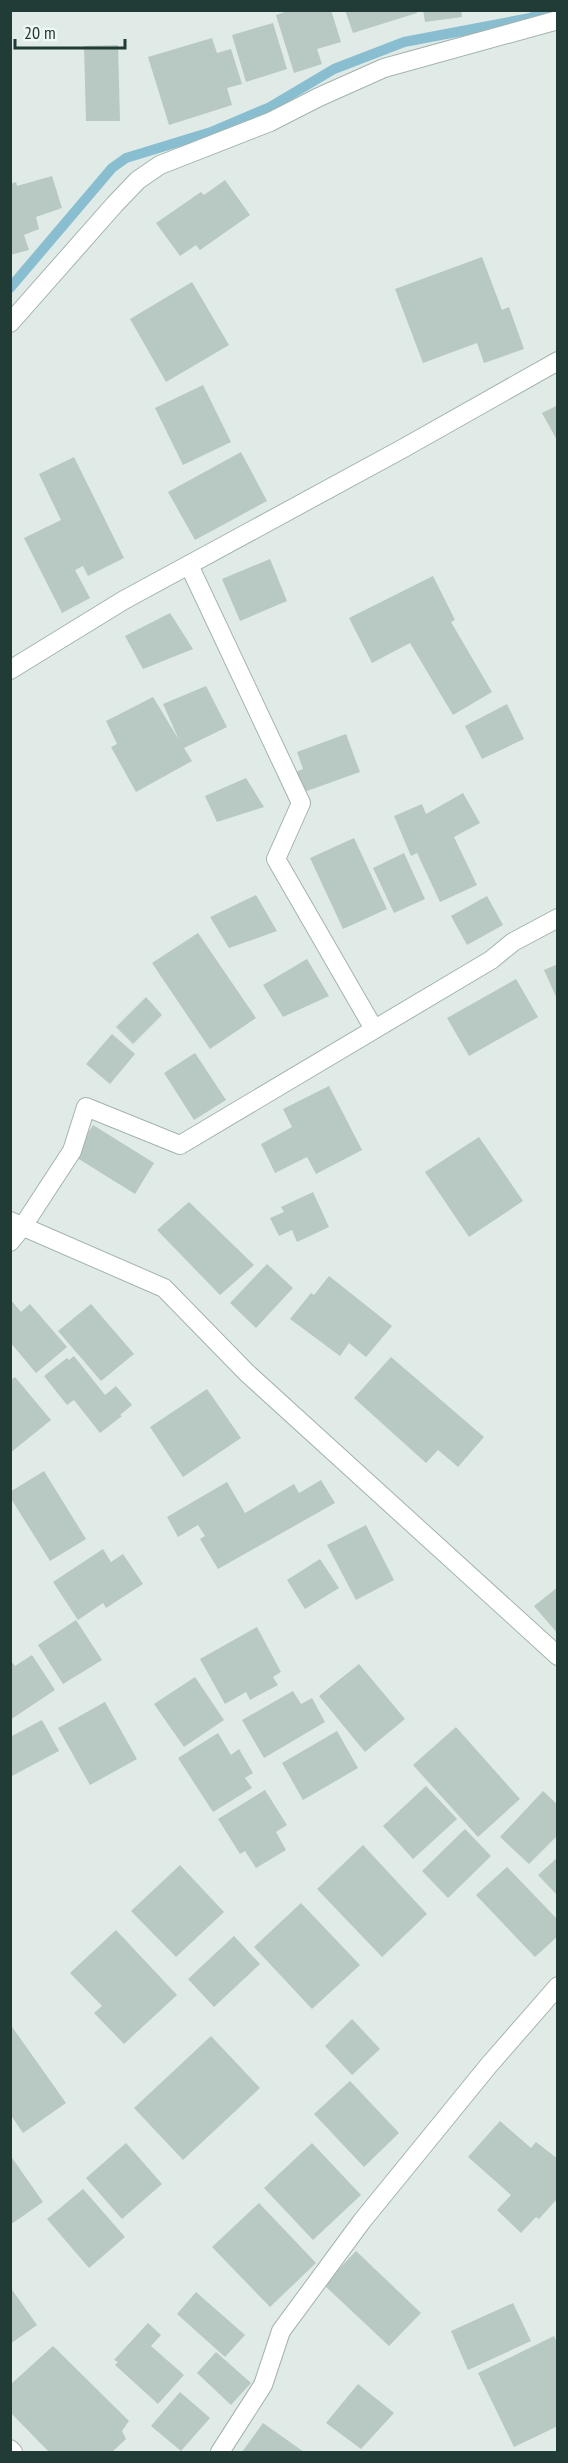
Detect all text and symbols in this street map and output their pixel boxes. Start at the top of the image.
scale bar [15,12,124,50]
text: 20 m [24,21,56,44]

